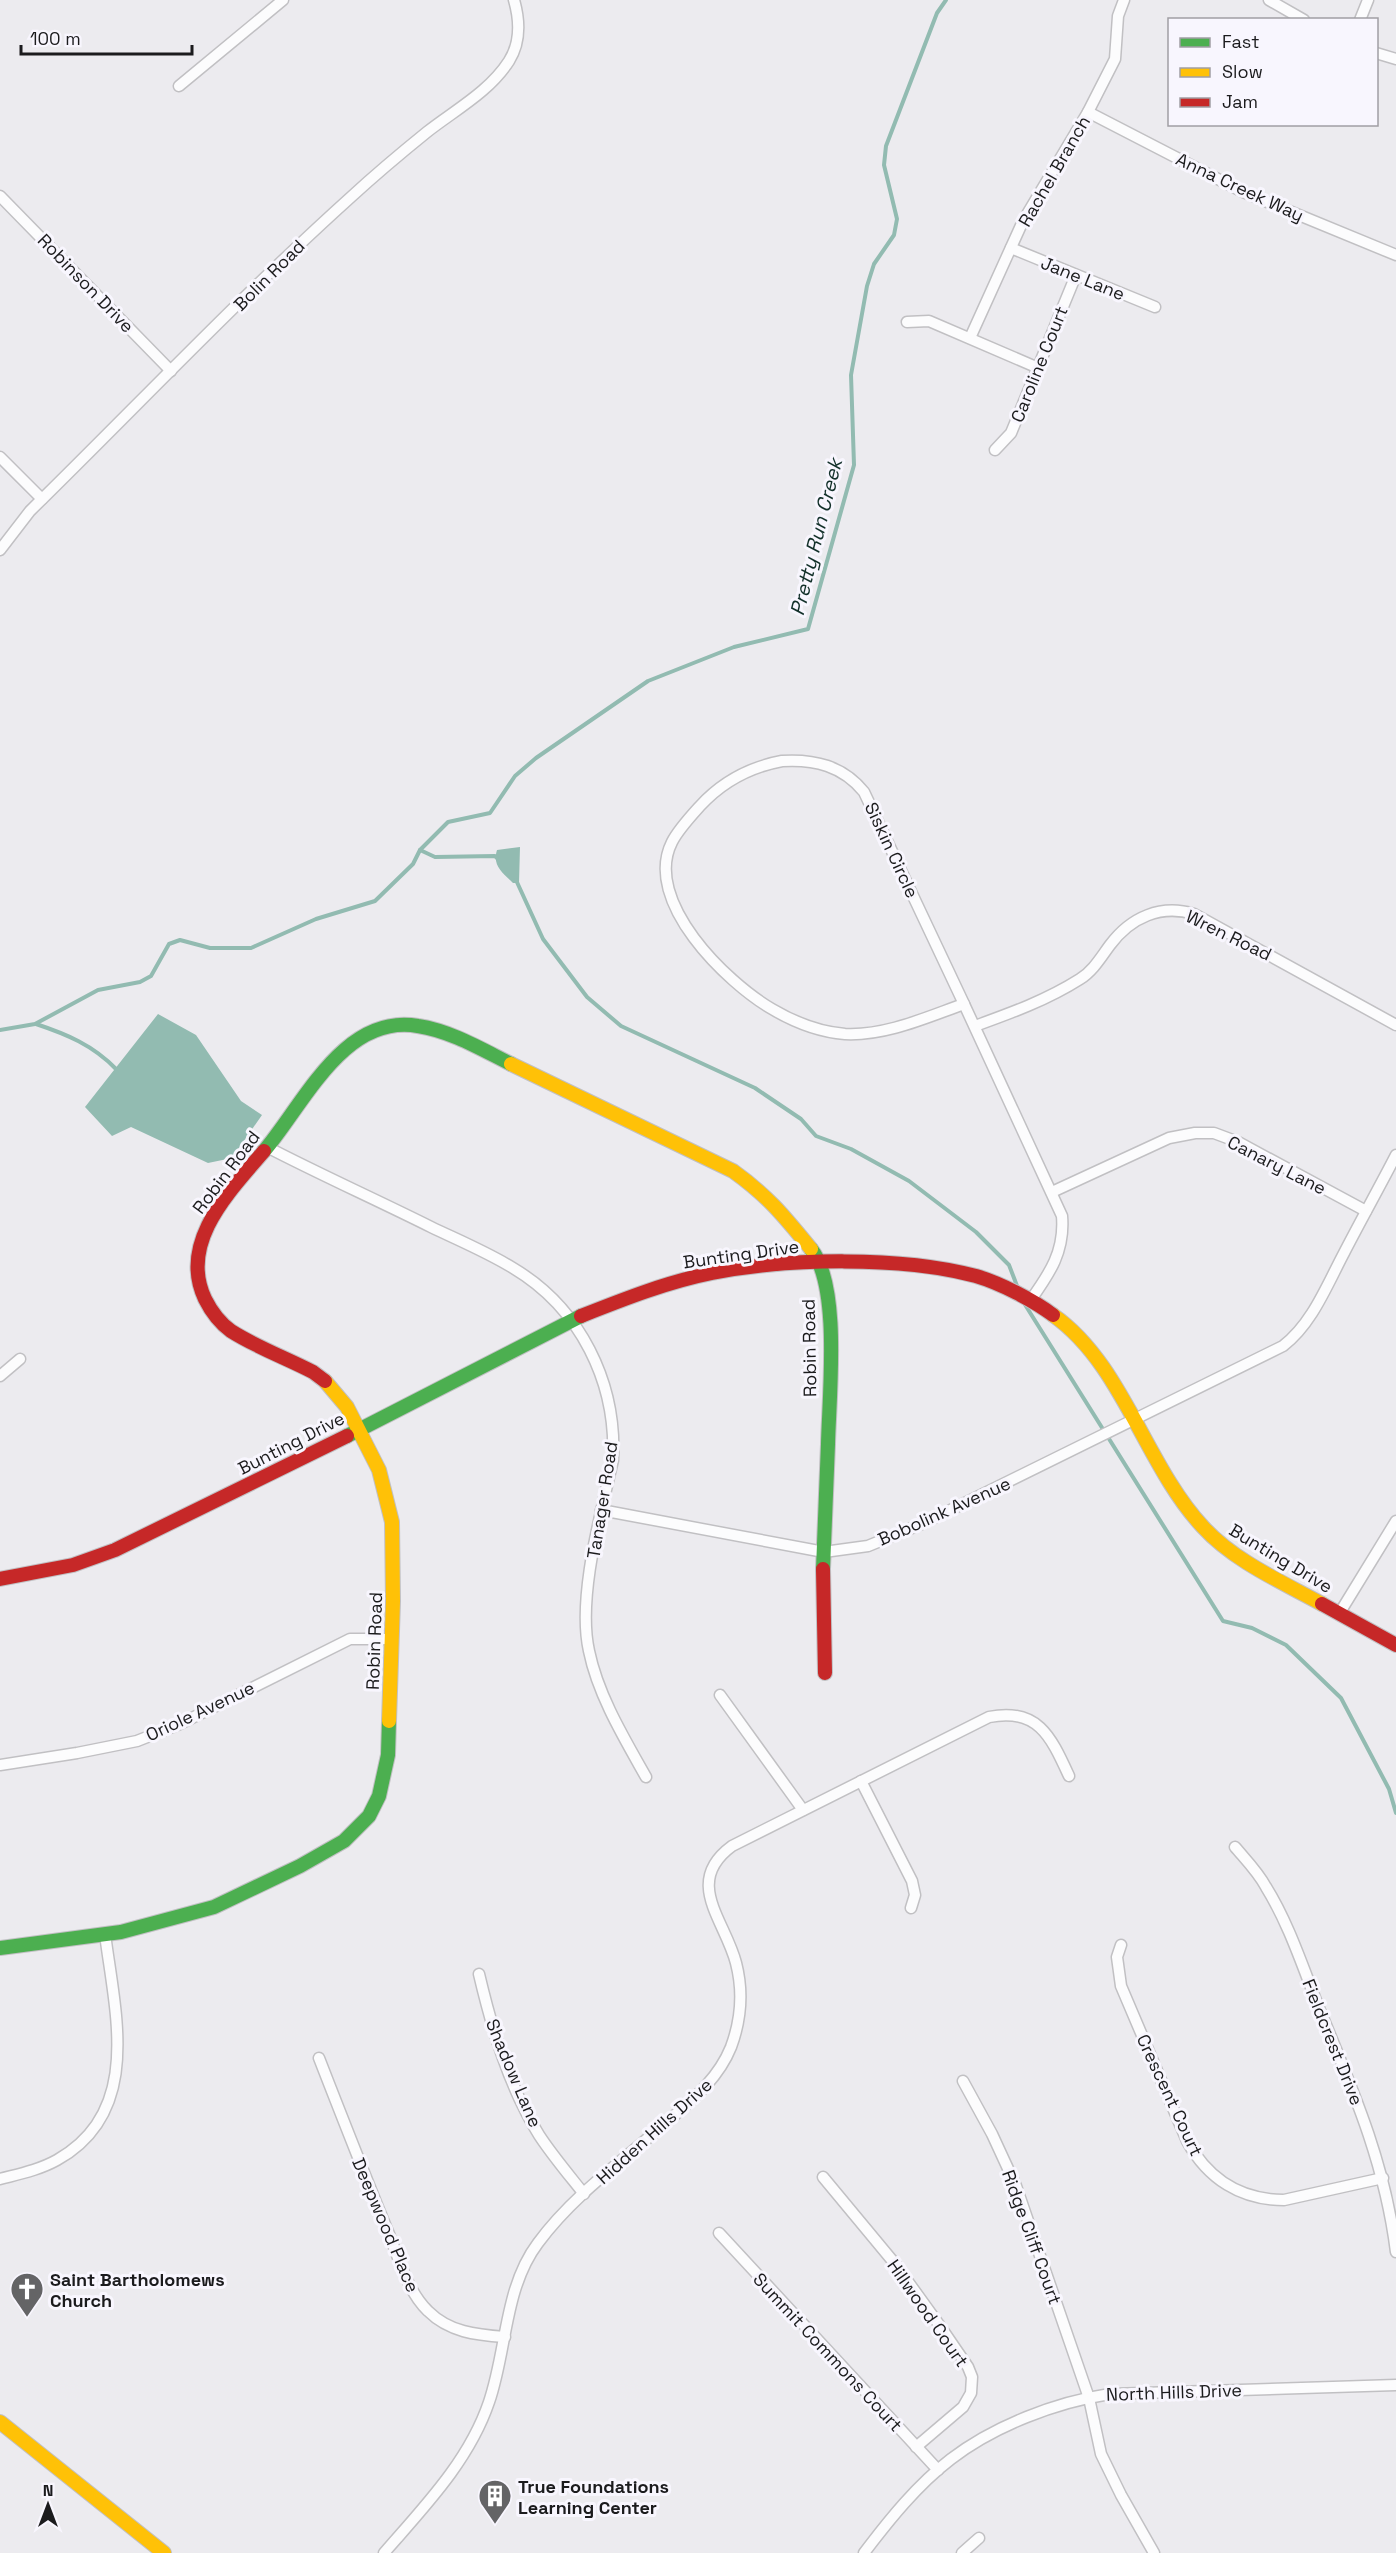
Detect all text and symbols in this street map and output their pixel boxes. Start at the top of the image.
scale bar [21,18,192,56]
legend [1168,18,1378,126]
text: 100 m [30,27,81,50]
text: Fast [1222,30,1259,53]
text: Slow [1222,60,1263,83]
text: Jam [1222,90,1258,113]
street label: Rachel Branch [1013,111,1095,231]
street label: Anna Creek Way [1172,147,1308,227]
street label: Robinson Drive [33,229,139,337]
street label: Bolin Road [228,234,310,316]
street label: Jane Lane [1038,251,1128,305]
street label: Caroline Court [1005,302,1073,426]
water label: Pretty Run Creek [784,454,849,618]
street label: Siskin Circle [860,798,924,902]
street label: Wren Road [1182,904,1276,966]
street label: Robin Road [187,1126,265,1218]
street label: Canary Lane [1224,1130,1330,1200]
street label: Bunting Drive [682,1234,800,1274]
street label: Robin Road [797,1299,821,1397]
street label: Bunting Drive [234,1406,348,1480]
street label: Tanager Road [581,1440,623,1560]
street label: Bobolink Avenue [874,1471,1014,1551]
street label: Bunting Drive [1225,1518,1337,1598]
street label: Robin Road [361,1591,387,1691]
street label: Oriole Avenue [142,1676,258,1746]
street label: Fieldcrest Drive [1297,1976,1369,2108]
street label: Shadow Lane [481,2015,547,2131]
street label: Crescent Court [1132,2030,1208,2160]
street label: Hidden Hills Drive [591,2073,717,2189]
street label: Deepwood Place [347,2154,425,2296]
street label: Ridge Cliff Court [997,2166,1067,2308]
street label: Hillwood Court [882,2255,974,2371]
place label: Saint Bartholomews Church [50,2268,225,2312]
street label: Summit Commons Court [748,2268,908,2436]
church icon: Saint Bartholomews Church [9,2271,45,2318]
street label: North Hills Drive [1106,2378,1242,2406]
north arrow [18,2475,78,2535]
place label: True Foundations Learning Center [518,2475,669,2519]
building icon: True Foundations Learning Center [477,2478,513,2525]
text: N [43,2480,53,2501]

